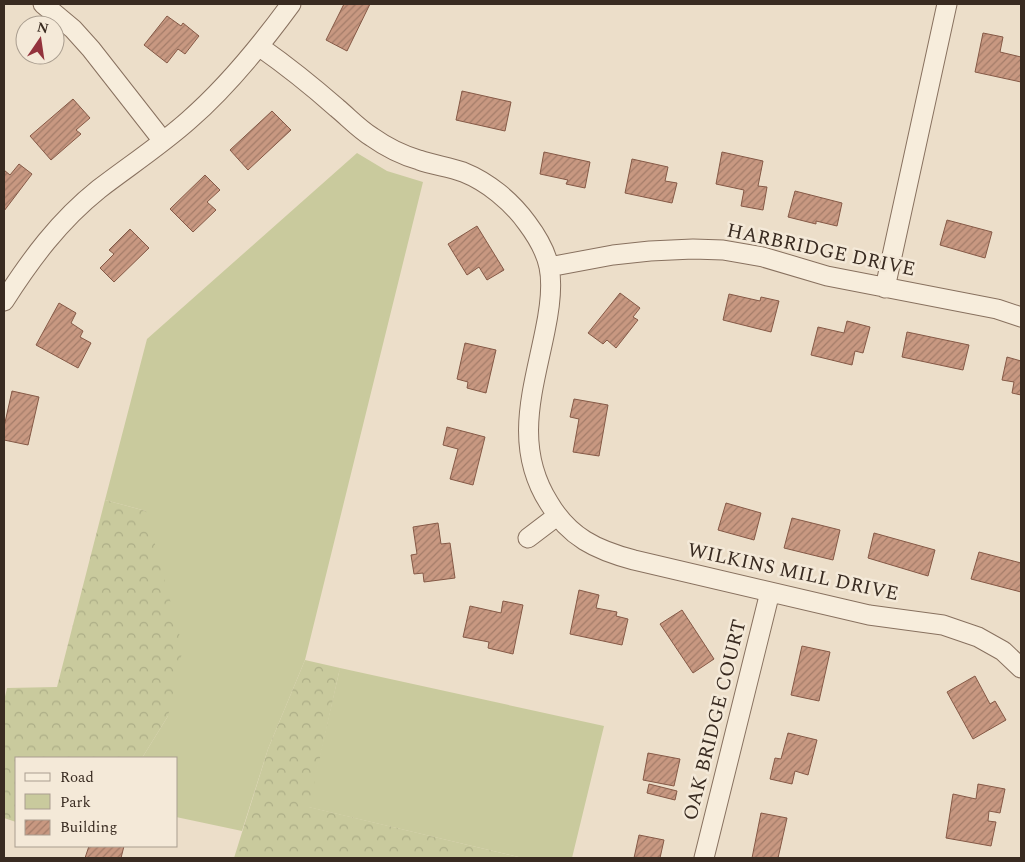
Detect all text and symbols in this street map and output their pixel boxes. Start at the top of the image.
north arrow [15,15,65,65]
text: N [35,16,51,39]
street label: HARBRIDGE DRIVE [724,215,918,285]
street label: WILKINS MILL DRIVE [685,535,901,609]
street label: OAK BRIDGE COURT [675,616,755,824]
legend [15,757,178,847]
text: Road [60,766,94,789]
text: Park [60,791,91,814]
text: Building [60,816,117,839]

